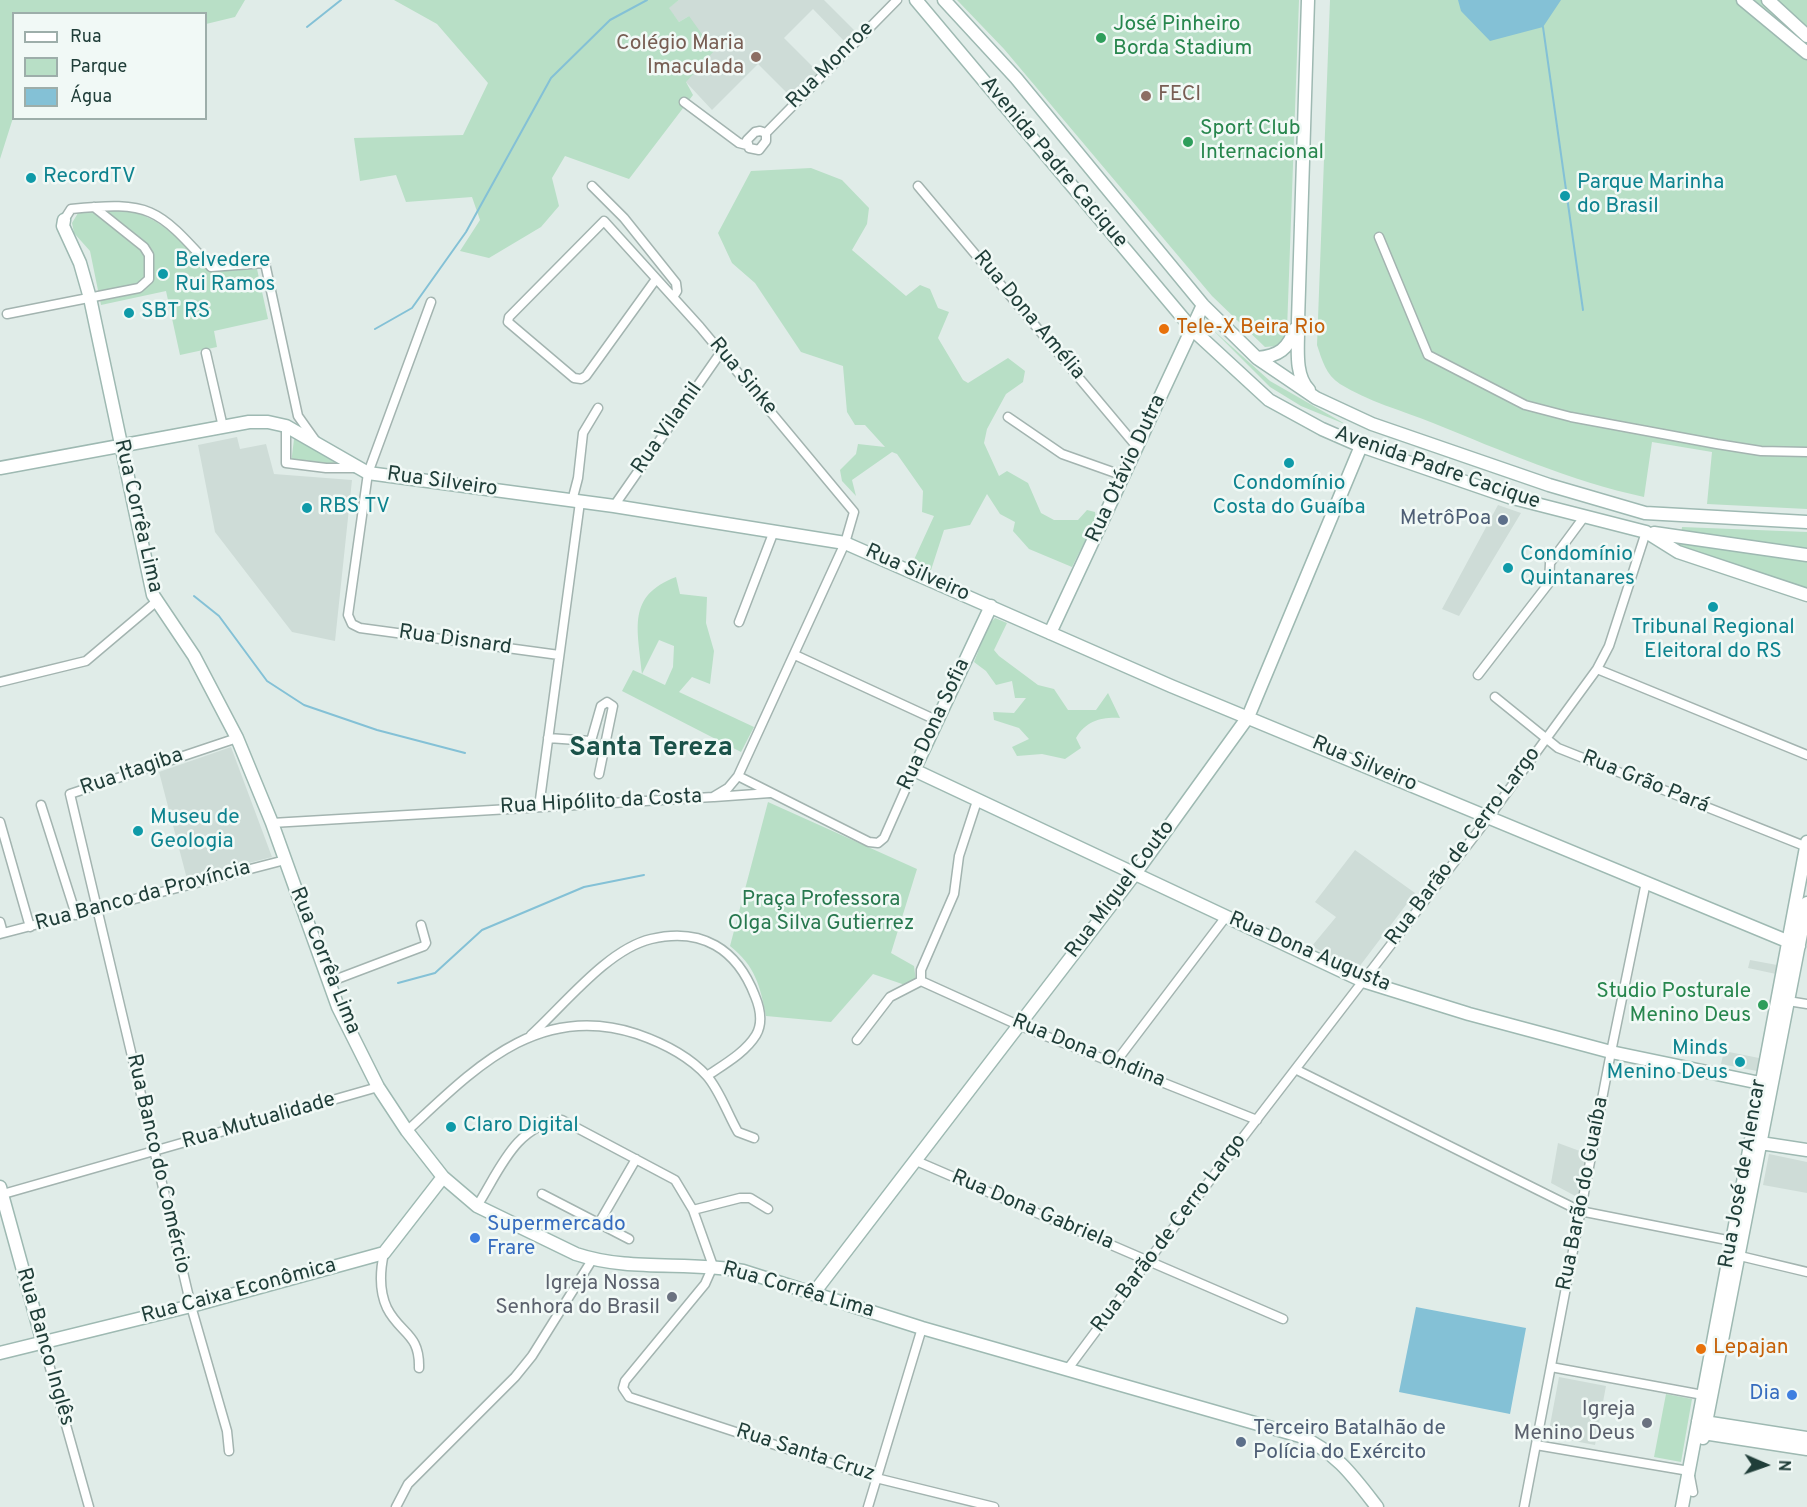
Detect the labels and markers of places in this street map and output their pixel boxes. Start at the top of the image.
place label: José Pinheiro Borda Stadium [1113,13,1252,63]
marker: José Pinheiro Borda Stadium [1094,31,1108,45]
place label: Colégio Maria Imaculada [616,32,744,82]
marker: Colégio Maria Imaculada [749,50,763,64]
place label: FECI [1158,83,1201,109]
marker: FECI [1139,89,1153,103]
place label: Sport Club Internacional [1200,117,1324,167]
marker: Sport Club Internacional [1181,135,1195,149]
place label: RecordTV [43,165,136,191]
marker: RecordTV [24,171,38,185]
place label: Parque Marinha do Brasil [1577,171,1724,221]
marker: Parque Marinha do Brasil [1558,189,1572,203]
place label: Belvedere Rui Ramos [175,249,275,299]
marker: Belvedere Rui Ramos [156,267,170,281]
place label: SBT RS [141,300,210,326]
marker: SBT RS [122,306,136,320]
place label: Tele-X Beira Rio [1176,316,1325,342]
marker: Tele-X Beira Rio [1157,322,1171,336]
marker: Condomínio Costa do Guaíba [1282,456,1296,470]
place label: Condomínio Costa do Guaíba [1213,472,1365,522]
place label: RBS TV [319,495,390,521]
marker: RBS TV [300,501,314,515]
place label: MetrôPoa [1400,507,1491,533]
marker: MetrôPoa [1496,513,1510,527]
place label: Condomínio Quintanares [1520,543,1635,593]
marker: Condomínio Quintanares [1501,561,1515,575]
marker: Tribunal Regional Eleitoral do RS [1706,600,1720,614]
place label: Tribunal Regional Eleitoral do RS [1631,616,1795,666]
place label: Museu de Geologia [150,806,240,856]
marker: Museu de Geologia [131,824,145,838]
place label: Studio Posturale Menino Deus [1596,980,1751,1030]
marker: Studio Posturale Menino Deus [1756,998,1770,1012]
place label: Minds Menino Deus [1607,1037,1728,1087]
marker: Minds Menino Deus [1733,1055,1747,1069]
place label: Claro Digital [463,1114,579,1140]
marker: Claro Digital [444,1120,458,1134]
place label: Supermercado Frare [487,1213,626,1263]
marker: Supermercado Frare [468,1231,482,1245]
place label: Igreja Nossa Senhora do Brasil [495,1272,660,1322]
marker: Igreja Nossa Senhora do Brasil [665,1290,679,1304]
place label: Lepajan [1713,1336,1789,1362]
marker: Lepajan [1694,1342,1708,1356]
place label: Dia [1749,1382,1780,1408]
marker: Dia [1785,1388,1799,1402]
place label: Igreja Menino Deus [1514,1398,1635,1448]
marker: Igreja Menino Deus [1640,1416,1654,1430]
place label: Terceiro Batalhão de Polícia do Exército [1253,1417,1446,1467]
marker: Terceiro Batalhão de Polícia do Exército [1234,1435,1248,1449]

